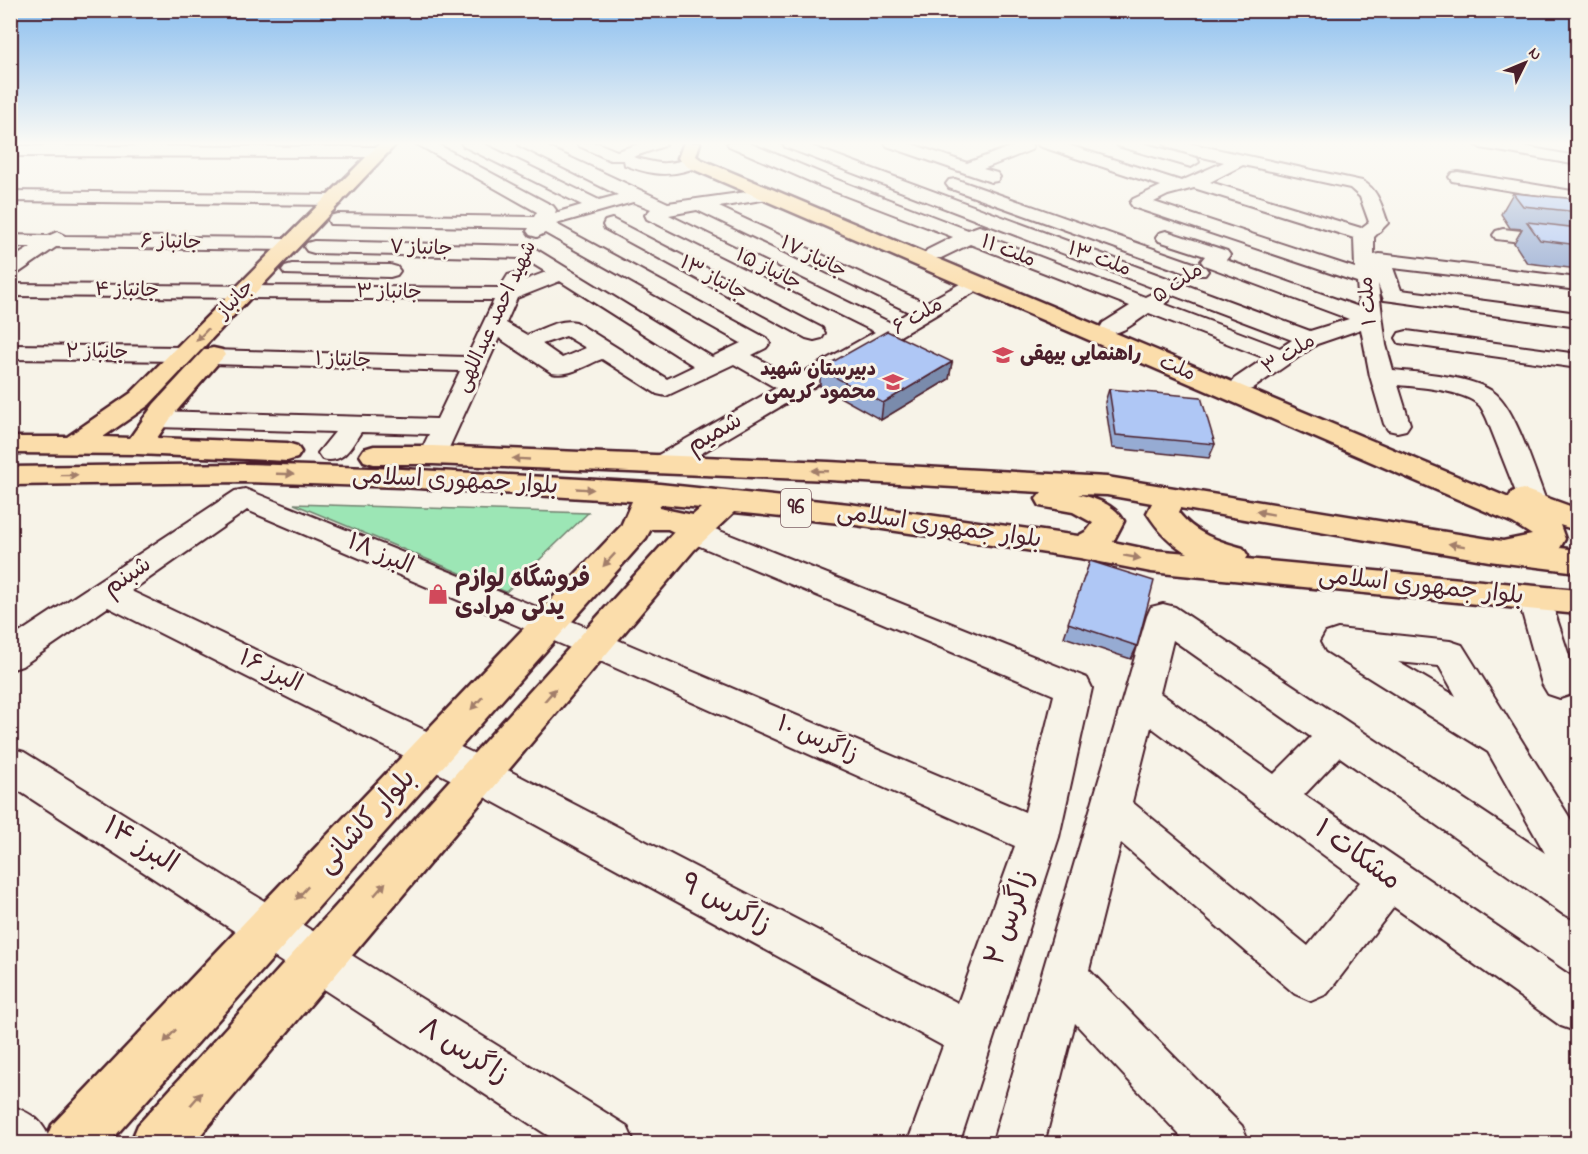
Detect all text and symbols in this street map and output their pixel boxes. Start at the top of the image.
north arrow [1495,33,1555,93]
text: N [1522,42,1547,66]
street label: جانباز ۶ [140,228,202,258]
street label: ملت ۱۱ [976,228,1040,276]
street label: جانباز ۱۷ [775,230,851,286]
street label: جانباز ۷ [389,233,453,265]
street label: ملت ۱۳ [1063,235,1135,285]
street label: شهید احمد عبداللهی [449,236,545,398]
street label: جانباز ۱۵ [730,242,806,298]
street label: جانباز ۱۳ [674,249,752,309]
street label: ملت ۵ [1147,256,1209,312]
street label: جانباز [209,274,262,327]
street label: ملت ۱ [1352,275,1386,327]
street label: جانباز ۴ [95,276,159,306]
street label: جانباز ۳ [356,278,422,308]
street label: ملت ۶ [887,291,949,343]
street label: ملت ۳ [1257,327,1321,383]
one-way arrow [195,328,209,342]
street label: جانباز ۲ [65,338,129,368]
place label: راهنمایی بیهقی [1020,341,1141,370]
school or university icon: راهنمایی بیهقی [991,343,1015,367]
street label: جانباز ۱ [314,346,372,376]
street label: ملت [1154,348,1200,390]
place label: دبیرستان شهید محمود کریمی [760,356,876,408]
school or university icon: دبیرستان شهید محمود کریمی [881,370,905,394]
street label: شمیم [681,404,749,464]
one-way arrow [511,454,530,463]
street label: بلوار جمهوری اسلامی [351,459,559,505]
one-way arrow [811,466,830,475]
one-way arrow [59,470,78,480]
one-way arrow [275,470,294,479]
one-way arrow [575,484,594,494]
road number: 96 [781,489,811,527]
street label: بلوار جمهوری اسلامی [834,495,1044,559]
one-way arrow [1255,508,1274,517]
street label: البرز ۱۸ [341,525,419,585]
one-way arrow [1447,540,1466,549]
street label: شبنم [97,548,159,606]
one-way arrow [602,552,616,567]
one-way arrow [1123,553,1142,562]
street label: بلوار جمهوری اسلامی [1317,559,1525,615]
place label: فروشگاه لوازم یدکی مرادی [455,563,590,626]
shop icon: فروشگاه لوازم یدکی مرادی [426,582,450,606]
street label: البرز ۱۶ [232,642,308,702]
one-way arrow [543,687,556,703]
one-way arrow [471,695,484,710]
street label: زاگرس ۱۰ [771,707,863,773]
street label: بلوار کاشانی [307,760,427,884]
street label: البرز ۱۴ [94,807,186,885]
street label: مشکات ۱ [1305,810,1409,902]
street label: زاگرس ۹ [672,864,778,946]
street label: زاگرس ۲ [975,864,1047,972]
one-way arrow [373,882,387,897]
one-way arrow [295,885,309,900]
street label: زاگرس ۸ [410,1008,516,1096]
one-way arrow [164,1028,177,1043]
one-way arrow [189,1092,203,1107]

